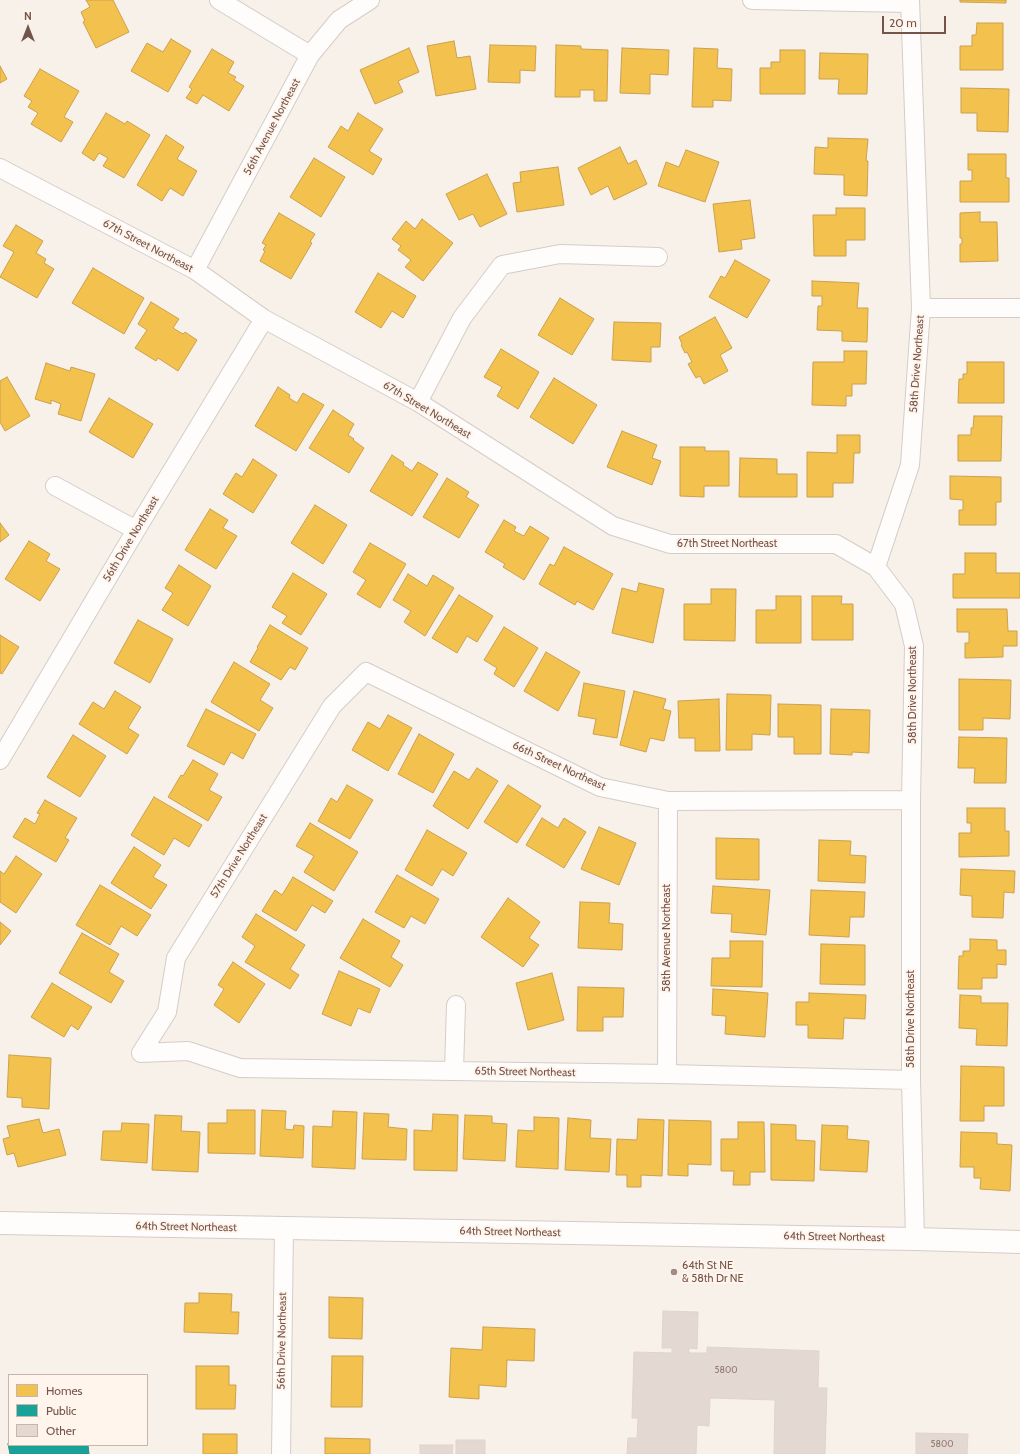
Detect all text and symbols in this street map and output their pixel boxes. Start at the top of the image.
north arrow [8,8,48,48]
scale bar [884,8,948,34]
text: N [24,9,32,23]
text: 20 m [889,15,917,30]
street label: 56th Avenue Northeast [241,76,303,178]
street label: 67th Street Northeast [101,217,195,275]
street label: 58th Drive Northeast [907,315,927,413]
street label: 67th Street Northeast [381,378,473,442]
street label: 56th Drive Northeast [100,494,162,584]
street label: 67th Street Northeast [677,537,777,551]
street label: 58th Drive Northeast [906,646,920,744]
street label: 66th Street Northeast [510,739,608,793]
street label: 57th Drive Northeast [208,811,270,901]
street label: 58th Avenue Northeast [660,884,674,992]
street label: 58th Drive Northeast [904,970,918,1068]
street label: 65th Street Northeast [474,1065,576,1079]
street label: 64th Street Northeast [135,1220,237,1234]
street label: 64th Street Northeast [459,1225,561,1239]
street label: 64th Street Northeast [783,1230,885,1244]
place label: 64th St NE & 58th Dr NE [682,1259,744,1285]
marker: 64th St NE & 58th Dr NE [669,1267,679,1277]
street label: 56th Drive Northeast [275,1292,289,1390]
house number: 5800 [715,1365,737,1375]
legend [8,1374,148,1446]
text: Homes [46,1383,83,1398]
text: Public [46,1403,77,1418]
text: Other [46,1423,76,1438]
house number: 5800 [931,1439,953,1449]

